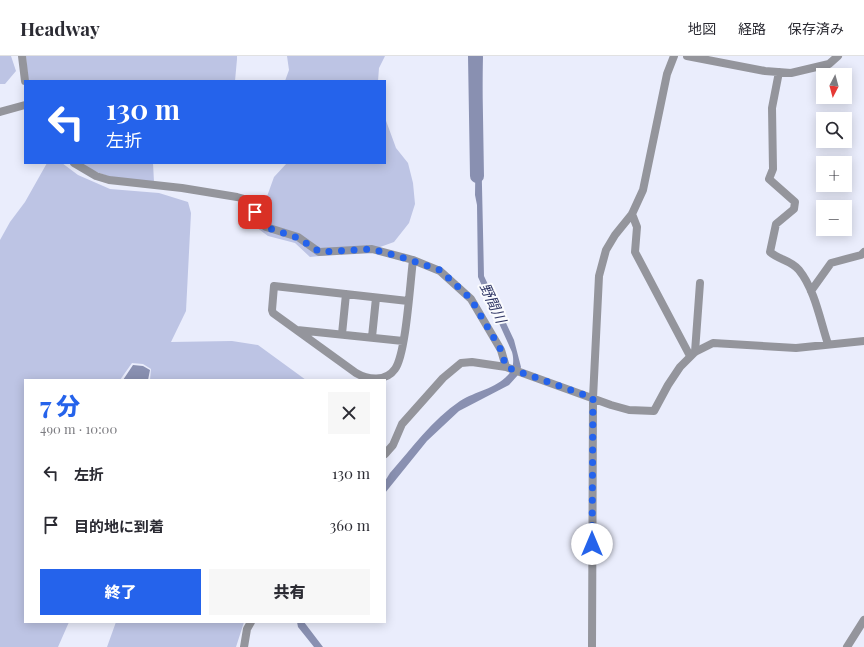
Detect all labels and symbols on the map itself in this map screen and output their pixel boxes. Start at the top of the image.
north arrow [816,68,852,104]
pin [238,195,272,229]
water label: 野間川 [476,280,512,328]
position arrow [571,523,613,565]

